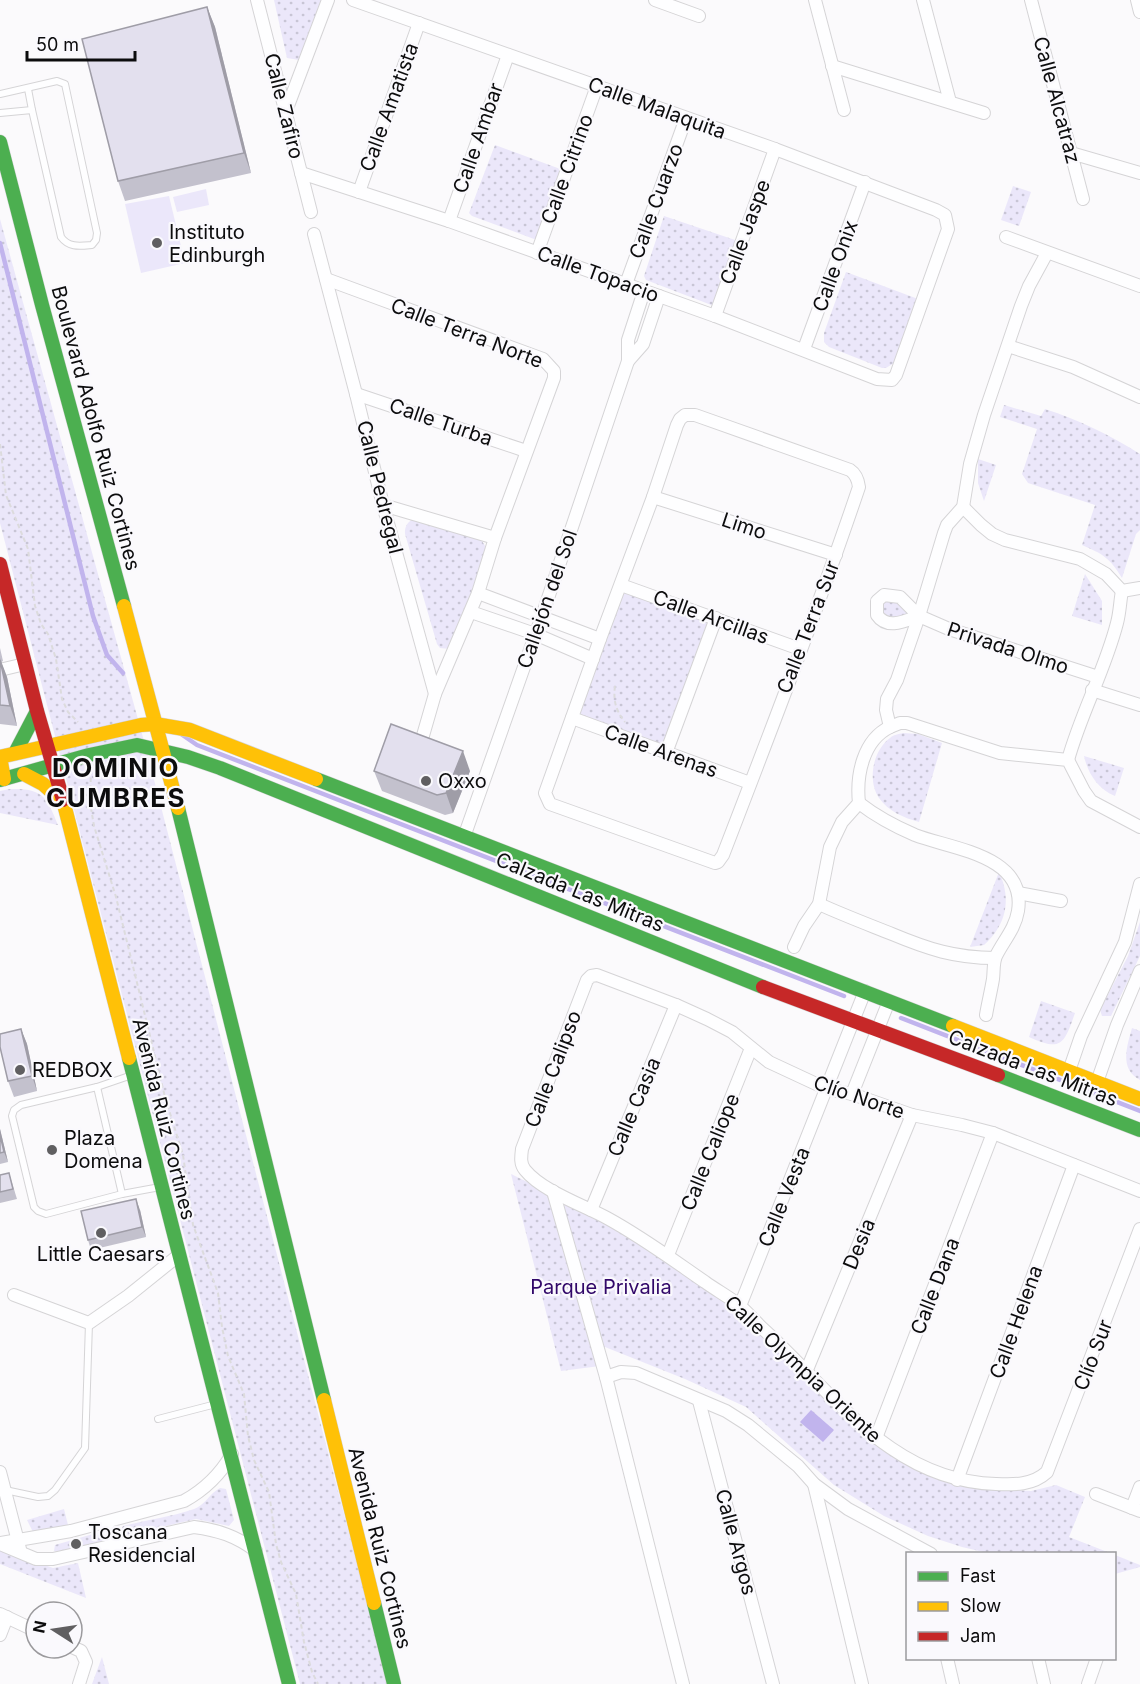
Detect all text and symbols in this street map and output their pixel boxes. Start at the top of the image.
scale bar [27,24,135,62]
text: 50 m [36,34,79,55]
street label: Calle Alcatraz [1029,34,1085,166]
street label: Calle Amatista [355,39,423,175]
street label: Calle Zafiro [259,51,309,161]
street label: Calle Malaquita [585,72,729,144]
street label: Calle Ambar [448,79,508,196]
street label: Calle Citrino [536,111,598,227]
street label: Calle Cuarzo [624,140,688,262]
street label: Calle Jaspe [715,176,775,288]
street label: Calle Onix [807,217,863,315]
place label: Instituto Edinburgh [169,220,265,267]
marker: Instituto Edinburgh [150,236,164,250]
street label: Calle Topacio [534,241,662,307]
street label: Boulevard Adolfo Ruiz Cortines [46,283,146,573]
street label: Calle Terra Norte [388,293,546,373]
street label: Calle Turba [386,393,496,451]
street label: Calle Pedregal [352,418,408,556]
street label: Limo [719,508,769,544]
street label: Callejón del Sol [512,526,582,672]
street label: Calle Terra Sur [772,557,844,697]
street label: Calle Arcillas [650,585,772,649]
street label: Privada Olmo [944,617,1072,679]
street label: Calle Arenas [601,719,721,783]
district label: DOMINIO CUMBRES [46,752,186,813]
place label: Oxxo [438,769,487,793]
marker: Oxxo [419,774,433,788]
street label: Calzada Las Mitras [492,847,668,937]
street label: Calle Calipso [520,1007,586,1131]
street label: Avenida Ruiz Cortines [127,1016,201,1222]
street label: Calzada Las Mitras [945,1025,1121,1111]
street label: Calle Casia [602,1054,666,1160]
place label: REDBOX [32,1058,113,1082]
marker: REDBOX [13,1063,27,1077]
street label: Clío Norte [810,1070,908,1124]
street label: Calle Caliope [676,1090,744,1214]
place label: Plaza Domena [64,1126,143,1173]
marker: Plaza Domena [45,1143,59,1157]
street label: Calle Vesta [753,1144,815,1250]
street label: Desia [838,1215,880,1273]
marker: Little Caesars [94,1226,108,1240]
street label: Calle Dana [906,1234,964,1338]
place label: Little Caesars [37,1242,165,1266]
street label: Calle Helena [984,1262,1048,1382]
park label: Parque Privalia [530,1275,672,1299]
street label: Calle Olympia Oriente [720,1290,886,1448]
street label: Clío Sur [1069,1316,1118,1394]
street label: Avenida Ruiz Cortines [343,1445,417,1651]
street label: Calle Argos [710,1486,762,1598]
place label: Toscana Residencial [88,1520,196,1567]
marker: Toscana Residencial [69,1537,83,1551]
legend [906,1552,1116,1660]
text: Fast [960,1565,996,1586]
text: Slow [960,1595,1001,1616]
north arrow [24,1600,84,1660]
text: N [28,1619,50,1635]
text: Jam [960,1625,996,1646]

